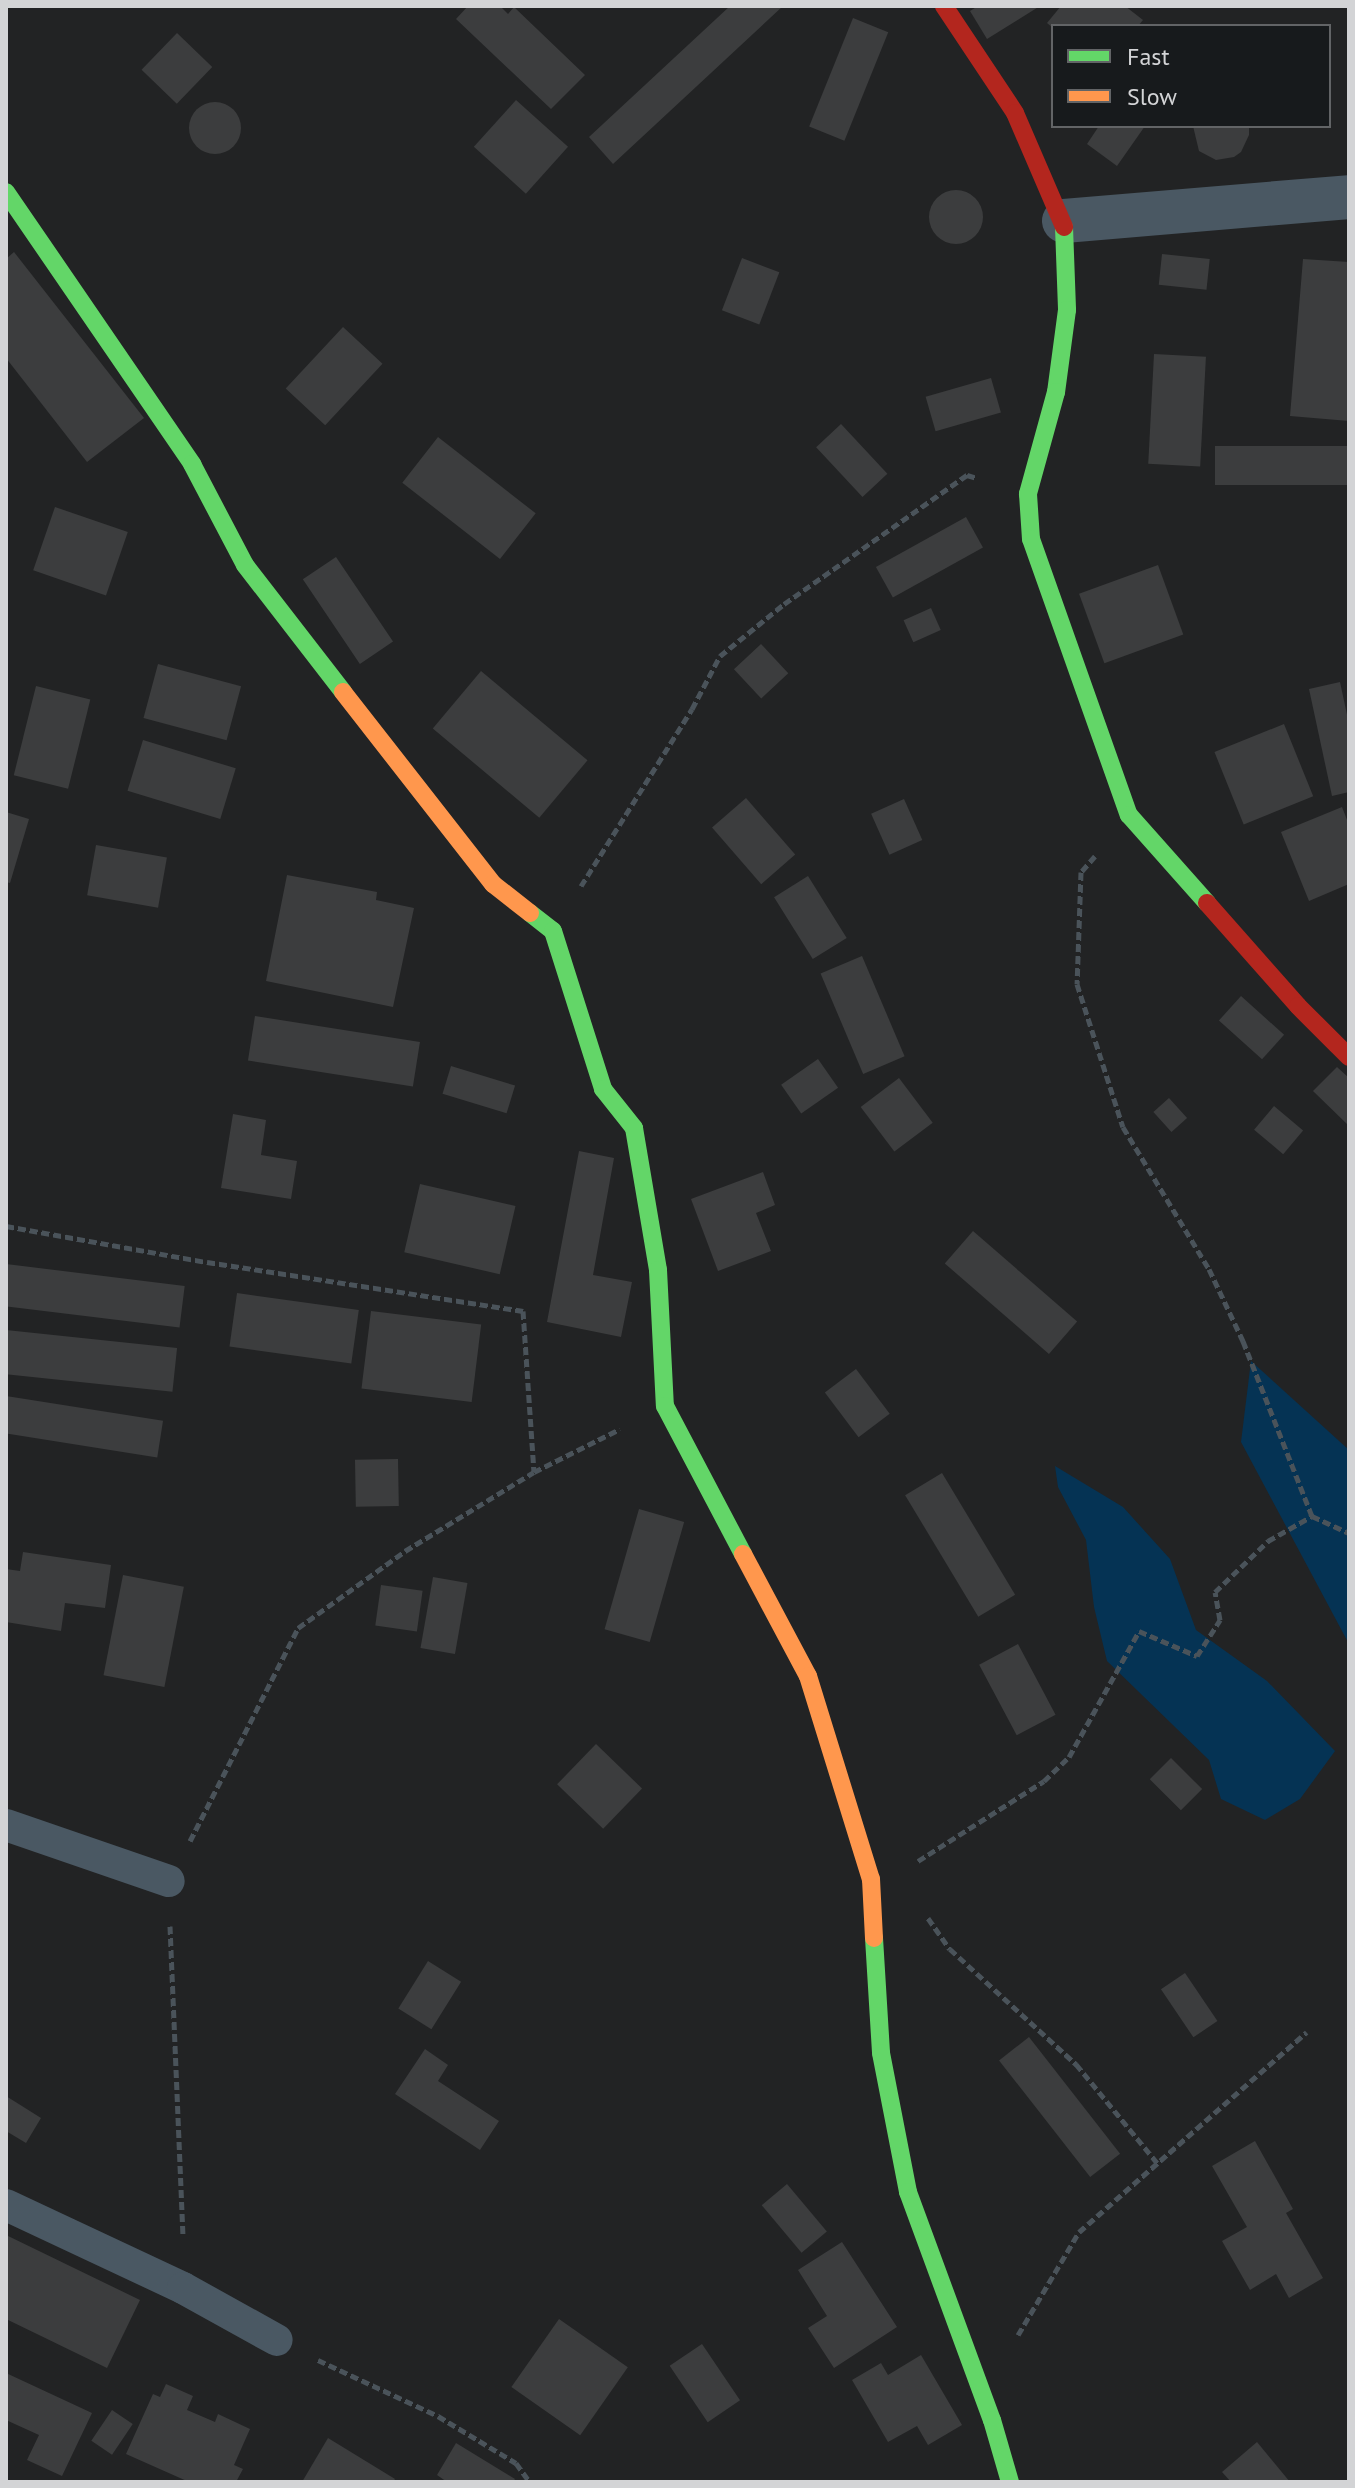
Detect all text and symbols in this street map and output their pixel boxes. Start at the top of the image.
legend [1051,24,1331,128]
text: Fast [1127,41,1170,72]
text: Slow [1127,81,1177,112]

